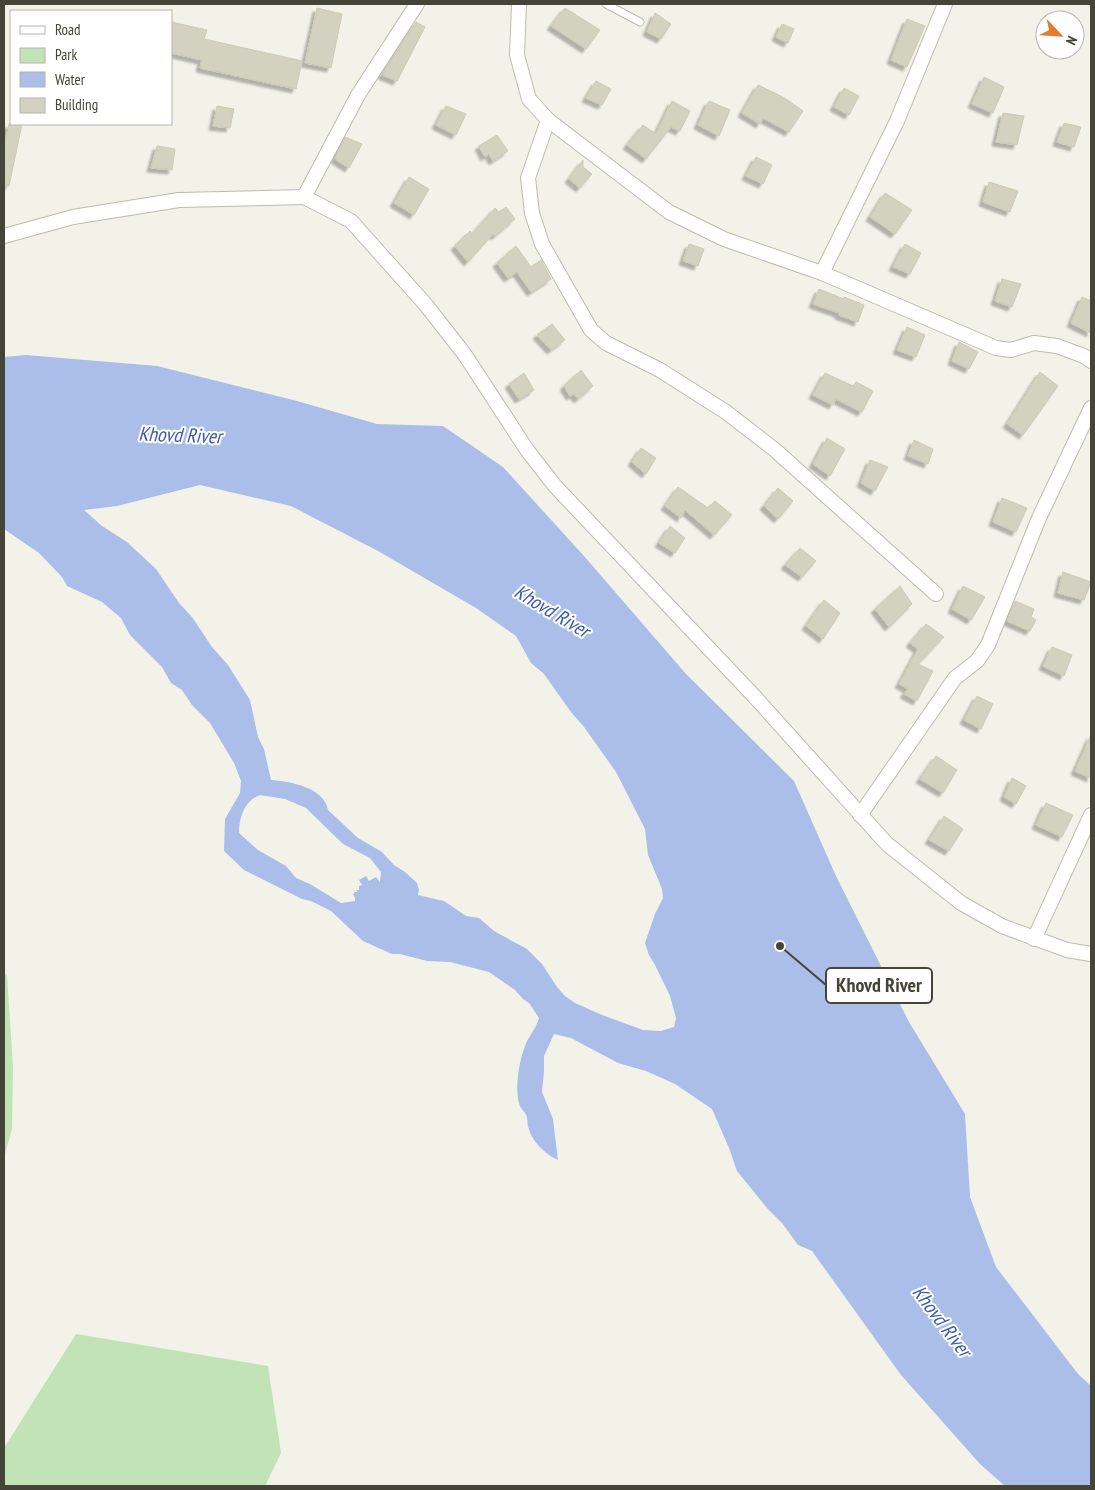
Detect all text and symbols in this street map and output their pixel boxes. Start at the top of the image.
legend [10,10,172,125]
north arrow [1035,10,1085,60]
text: Road [55,20,81,39]
text: N [1062,33,1082,48]
text: Park [55,45,77,64]
text: Water [55,70,86,89]
text: Building [55,95,98,114]
water label: Khovd River [138,421,225,450]
water label: Khovd River [510,578,597,645]
callout: Khovd River [826,968,932,1003]
text: Khovd River [836,972,922,998]
water label: Khovd River [907,1280,979,1364]

